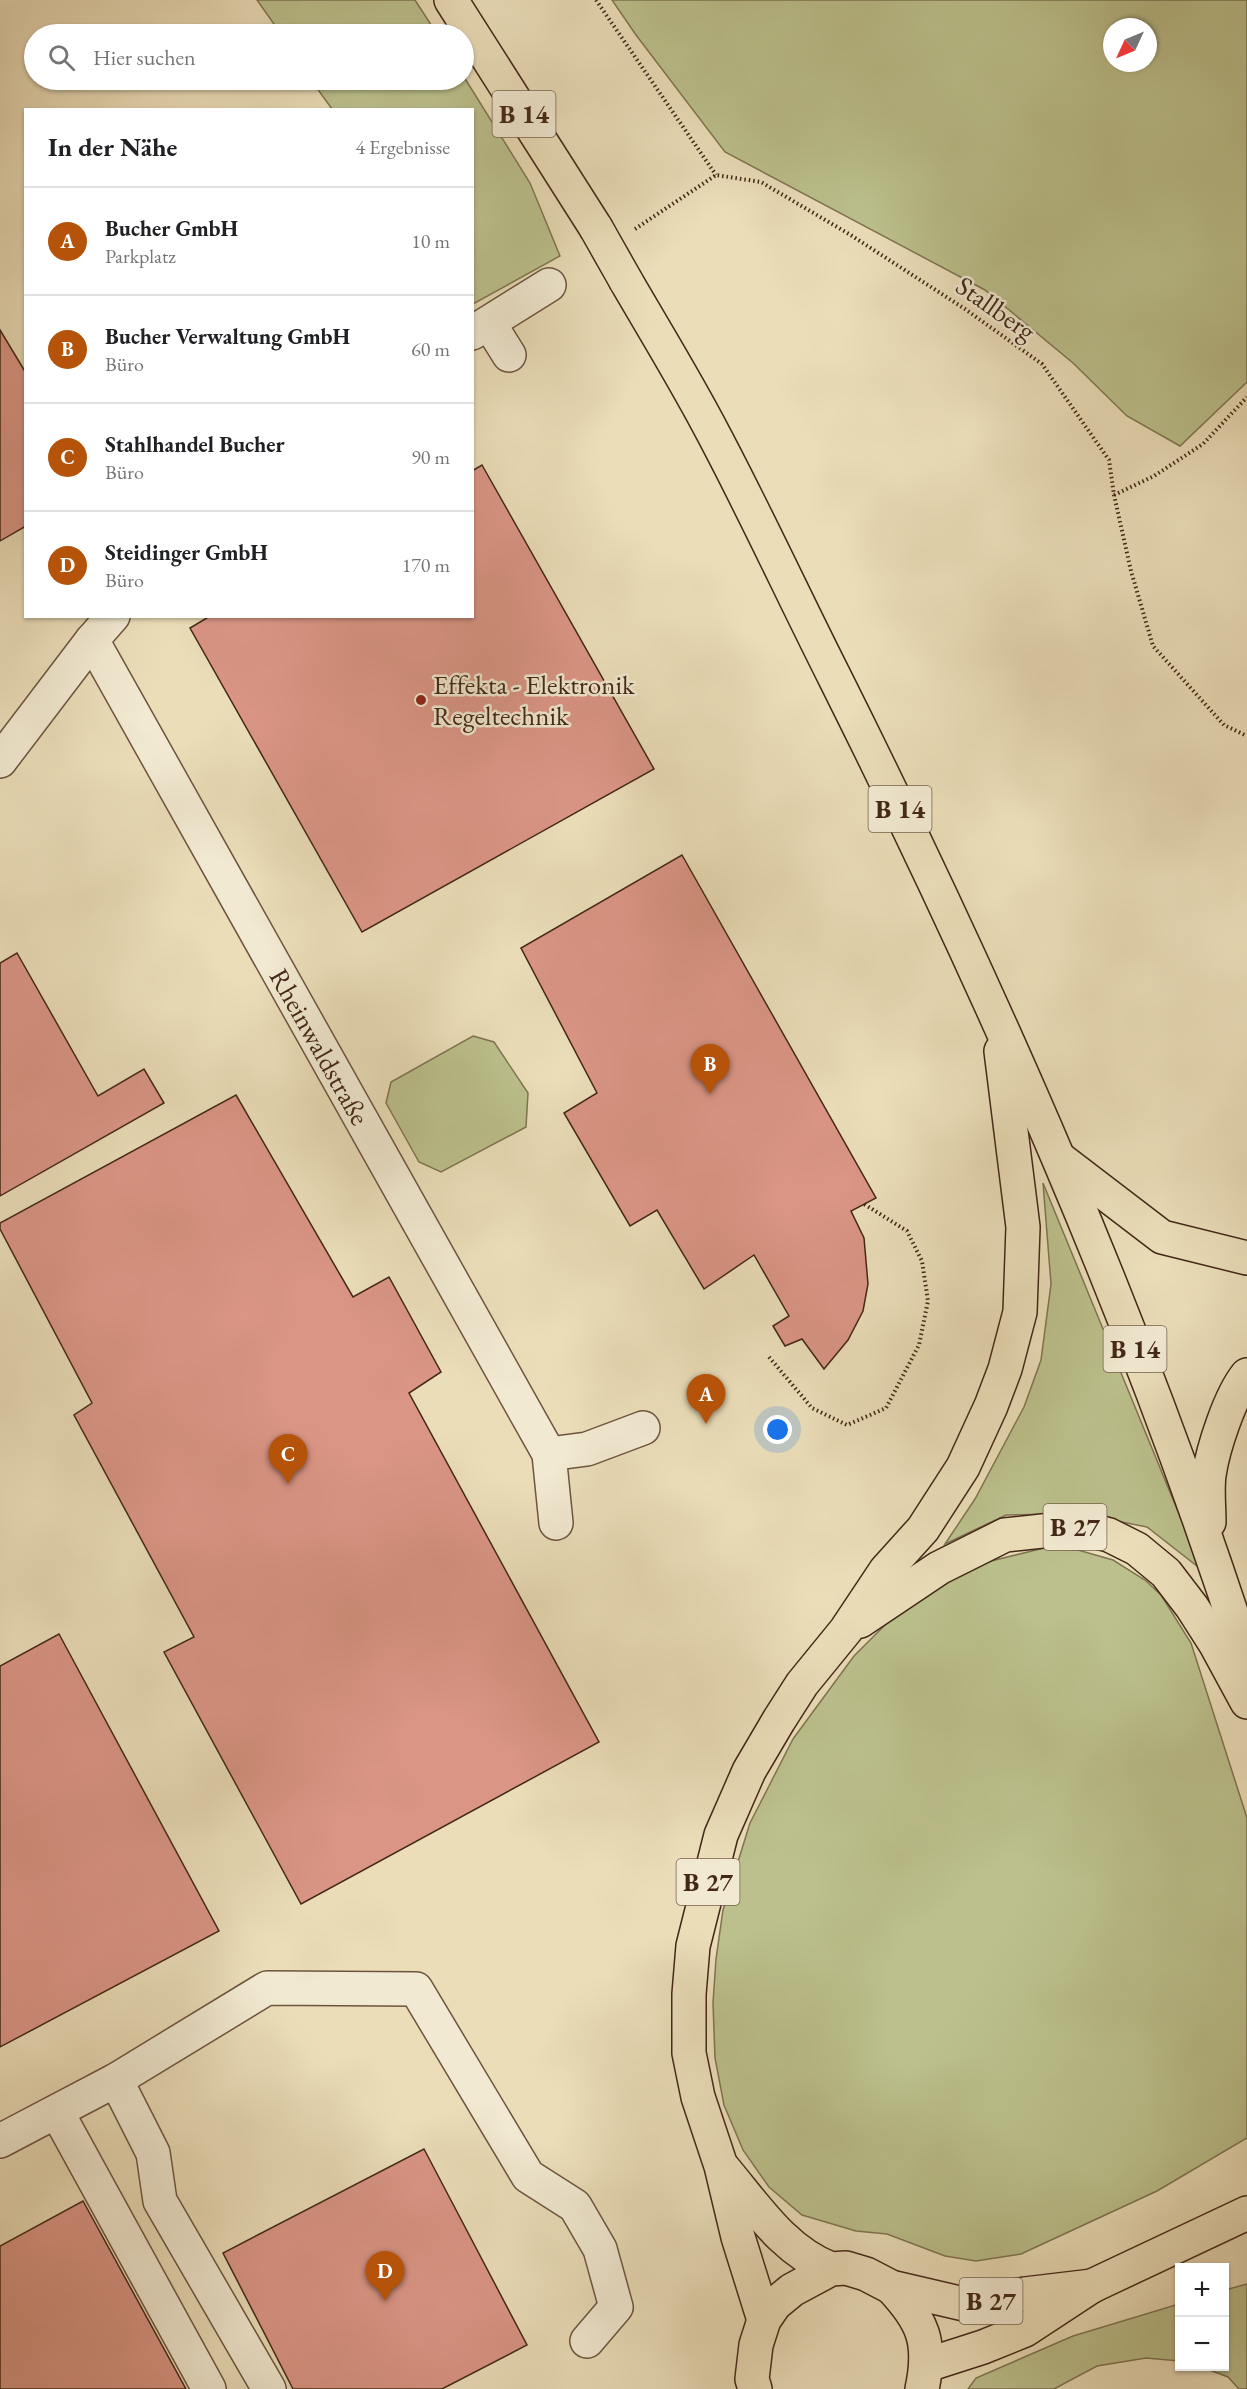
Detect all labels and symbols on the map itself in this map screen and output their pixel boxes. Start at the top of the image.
north arrow [1103,18,1157,72]
road number: B 14 [492,91,556,137]
street label: Stallberg [949,268,1043,348]
place label: Effekta - Elektronik Regeltechnik [433,667,635,733]
marker: Effekta - Elektronik Regeltechnik [414,693,428,707]
road number: B 14 [868,786,932,832]
street label: Rheinwaldstraße [262,962,378,1131]
pin: B [690,1044,730,1094]
road number: B 14 [1104,1326,1166,1372]
pin: A [686,1374,726,1424]
your location [763,1415,792,1444]
pin: C [268,1434,308,1484]
road number: B 27 [1044,1504,1106,1550]
road number: B 27 [676,1859,740,1905]
pin: D [366,2252,404,2301]
road number: B 27 [960,2278,1022,2324]

